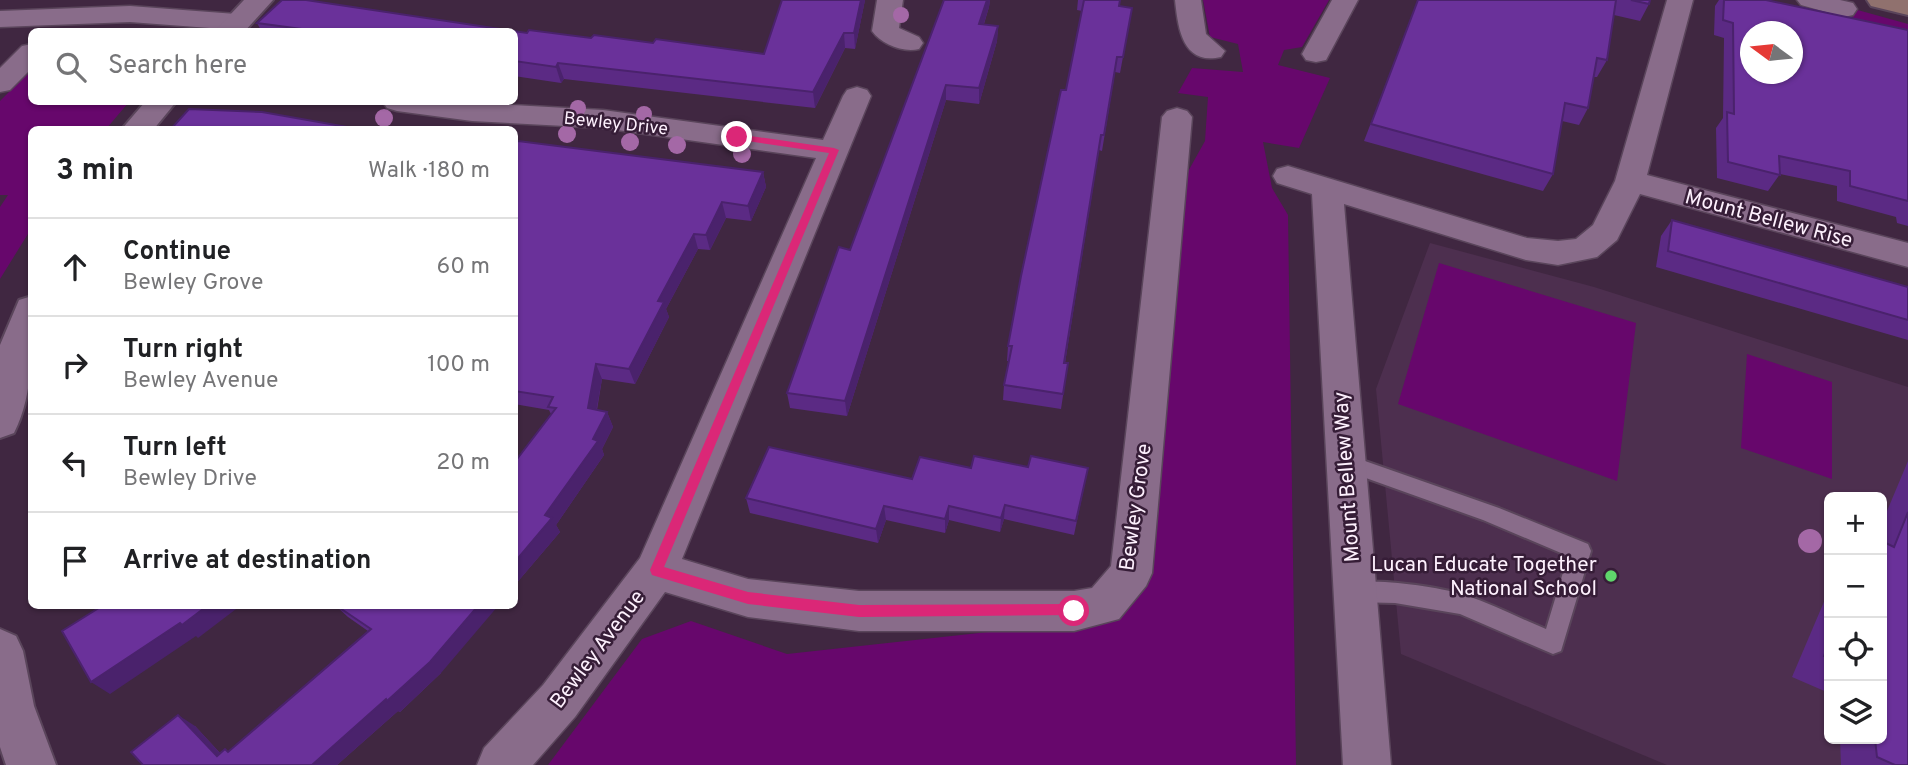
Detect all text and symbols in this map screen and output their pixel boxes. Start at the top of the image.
north arrow [1740,21,1803,84]
search box [28,28,518,105]
icon: search [52,48,90,86]
text: Search here [108,50,247,83]
street label: Bewley Drive [563,108,669,141]
route end [721,121,752,152]
text: 3 min [56,153,134,190]
text: Walk · 180 m [368,157,490,186]
street label: Mount Bellew Rise [1682,184,1855,255]
text: Continue [123,236,231,269]
icon: ahead [56,248,94,286]
text: 60 m [437,253,490,282]
text: Bewley Grove [123,269,263,298]
text: Turn right [123,334,243,367]
icon: right [56,346,94,384]
text: 100 m [427,351,490,380]
text: Bewley Avenue [123,367,278,396]
street label: Mount Bellew Way [1328,391,1367,563]
text: Turn left [123,432,227,465]
street label: Bewley Grove [1114,442,1159,573]
icon: left [56,444,94,482]
text: 20 m [436,449,490,478]
text: Bewley Drive [123,465,257,494]
map controls [1824,492,1887,744]
button: + [1824,492,1887,555]
icon: arrive [56,542,94,580]
text: Arrive at destination [123,545,371,578]
place label: Lucan Educate Together National School [1371,552,1597,603]
button: − [1824,555,1887,618]
marker: Lucan Educate Together National School [1603,568,1619,584]
street label: Bewley Avenue [545,585,652,715]
route start [1058,595,1089,626]
button: locate [1824,618,1887,681]
button: layers [1824,681,1887,744]

